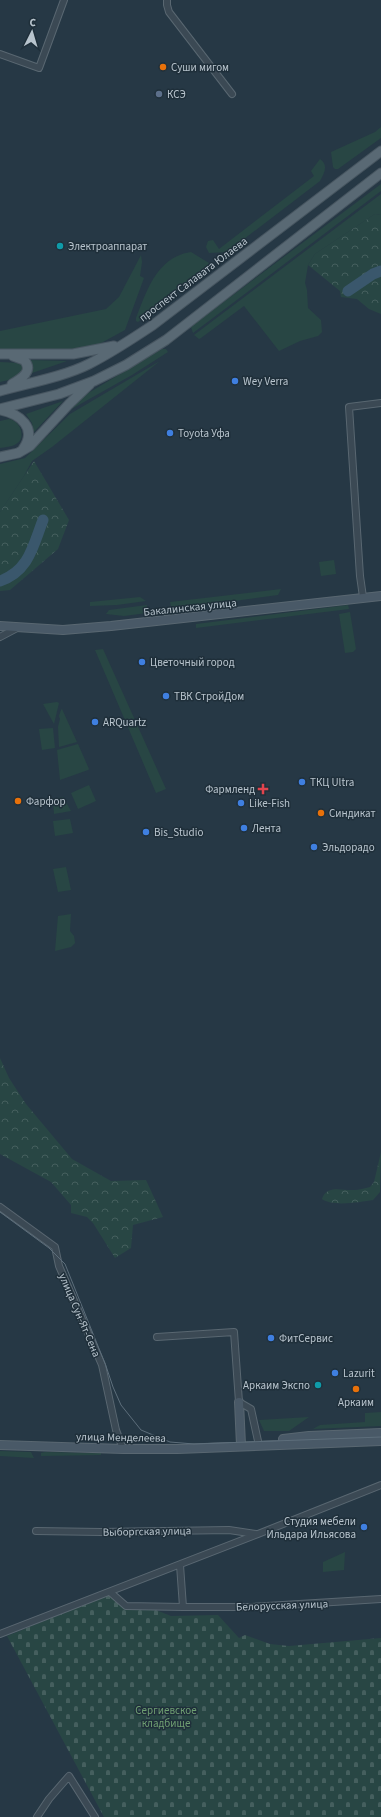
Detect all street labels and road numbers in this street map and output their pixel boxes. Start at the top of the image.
street label: проспект Салавата Юлаева [136,234,250,325]
street label: Бакалинская улица [143,595,237,620]
street label: улица Сун-Ят-Сена [55,1271,104,1359]
street label: улица Менделеева [76,1429,166,1446]
street label: Выборгская улица [103,1523,191,1540]
street label: Белорусская улица [236,1596,328,1615]

